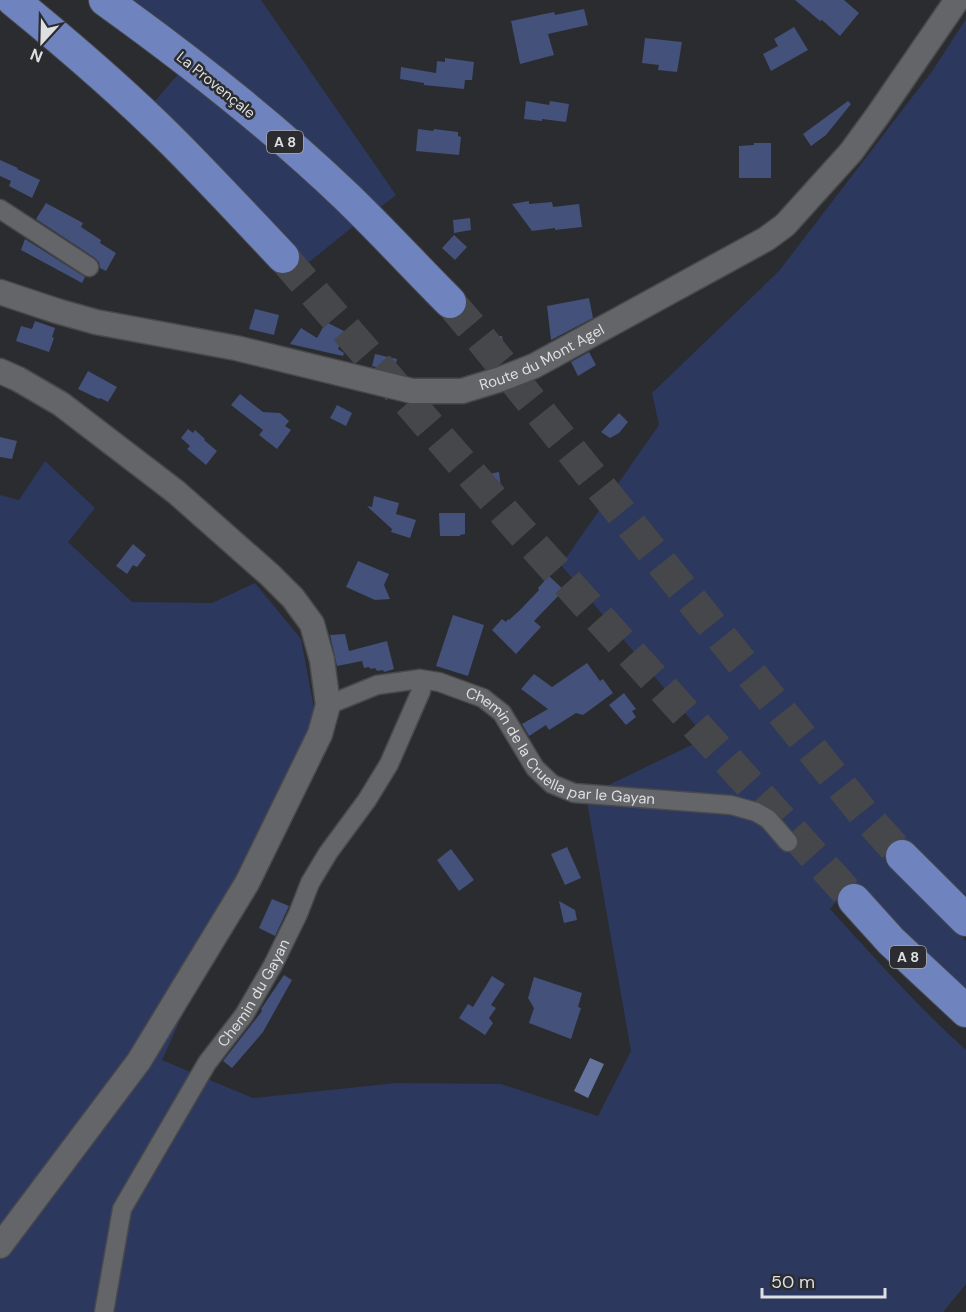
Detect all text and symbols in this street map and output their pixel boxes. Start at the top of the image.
north arrow [12,12,72,72]
text: N [27,44,46,67]
street label: La Provençale [172,47,260,123]
road number: A 8 [267,131,303,153]
street label: Route du Mont Agel [477,319,608,395]
street label: Chemin de la Cruella par le Gayan [463,683,656,809]
street label: Chemin du Gayan [213,936,294,1051]
road number: A 8 [890,946,926,968]
scale bar [762,1261,885,1299]
text: 50 m [771,1270,815,1294]

